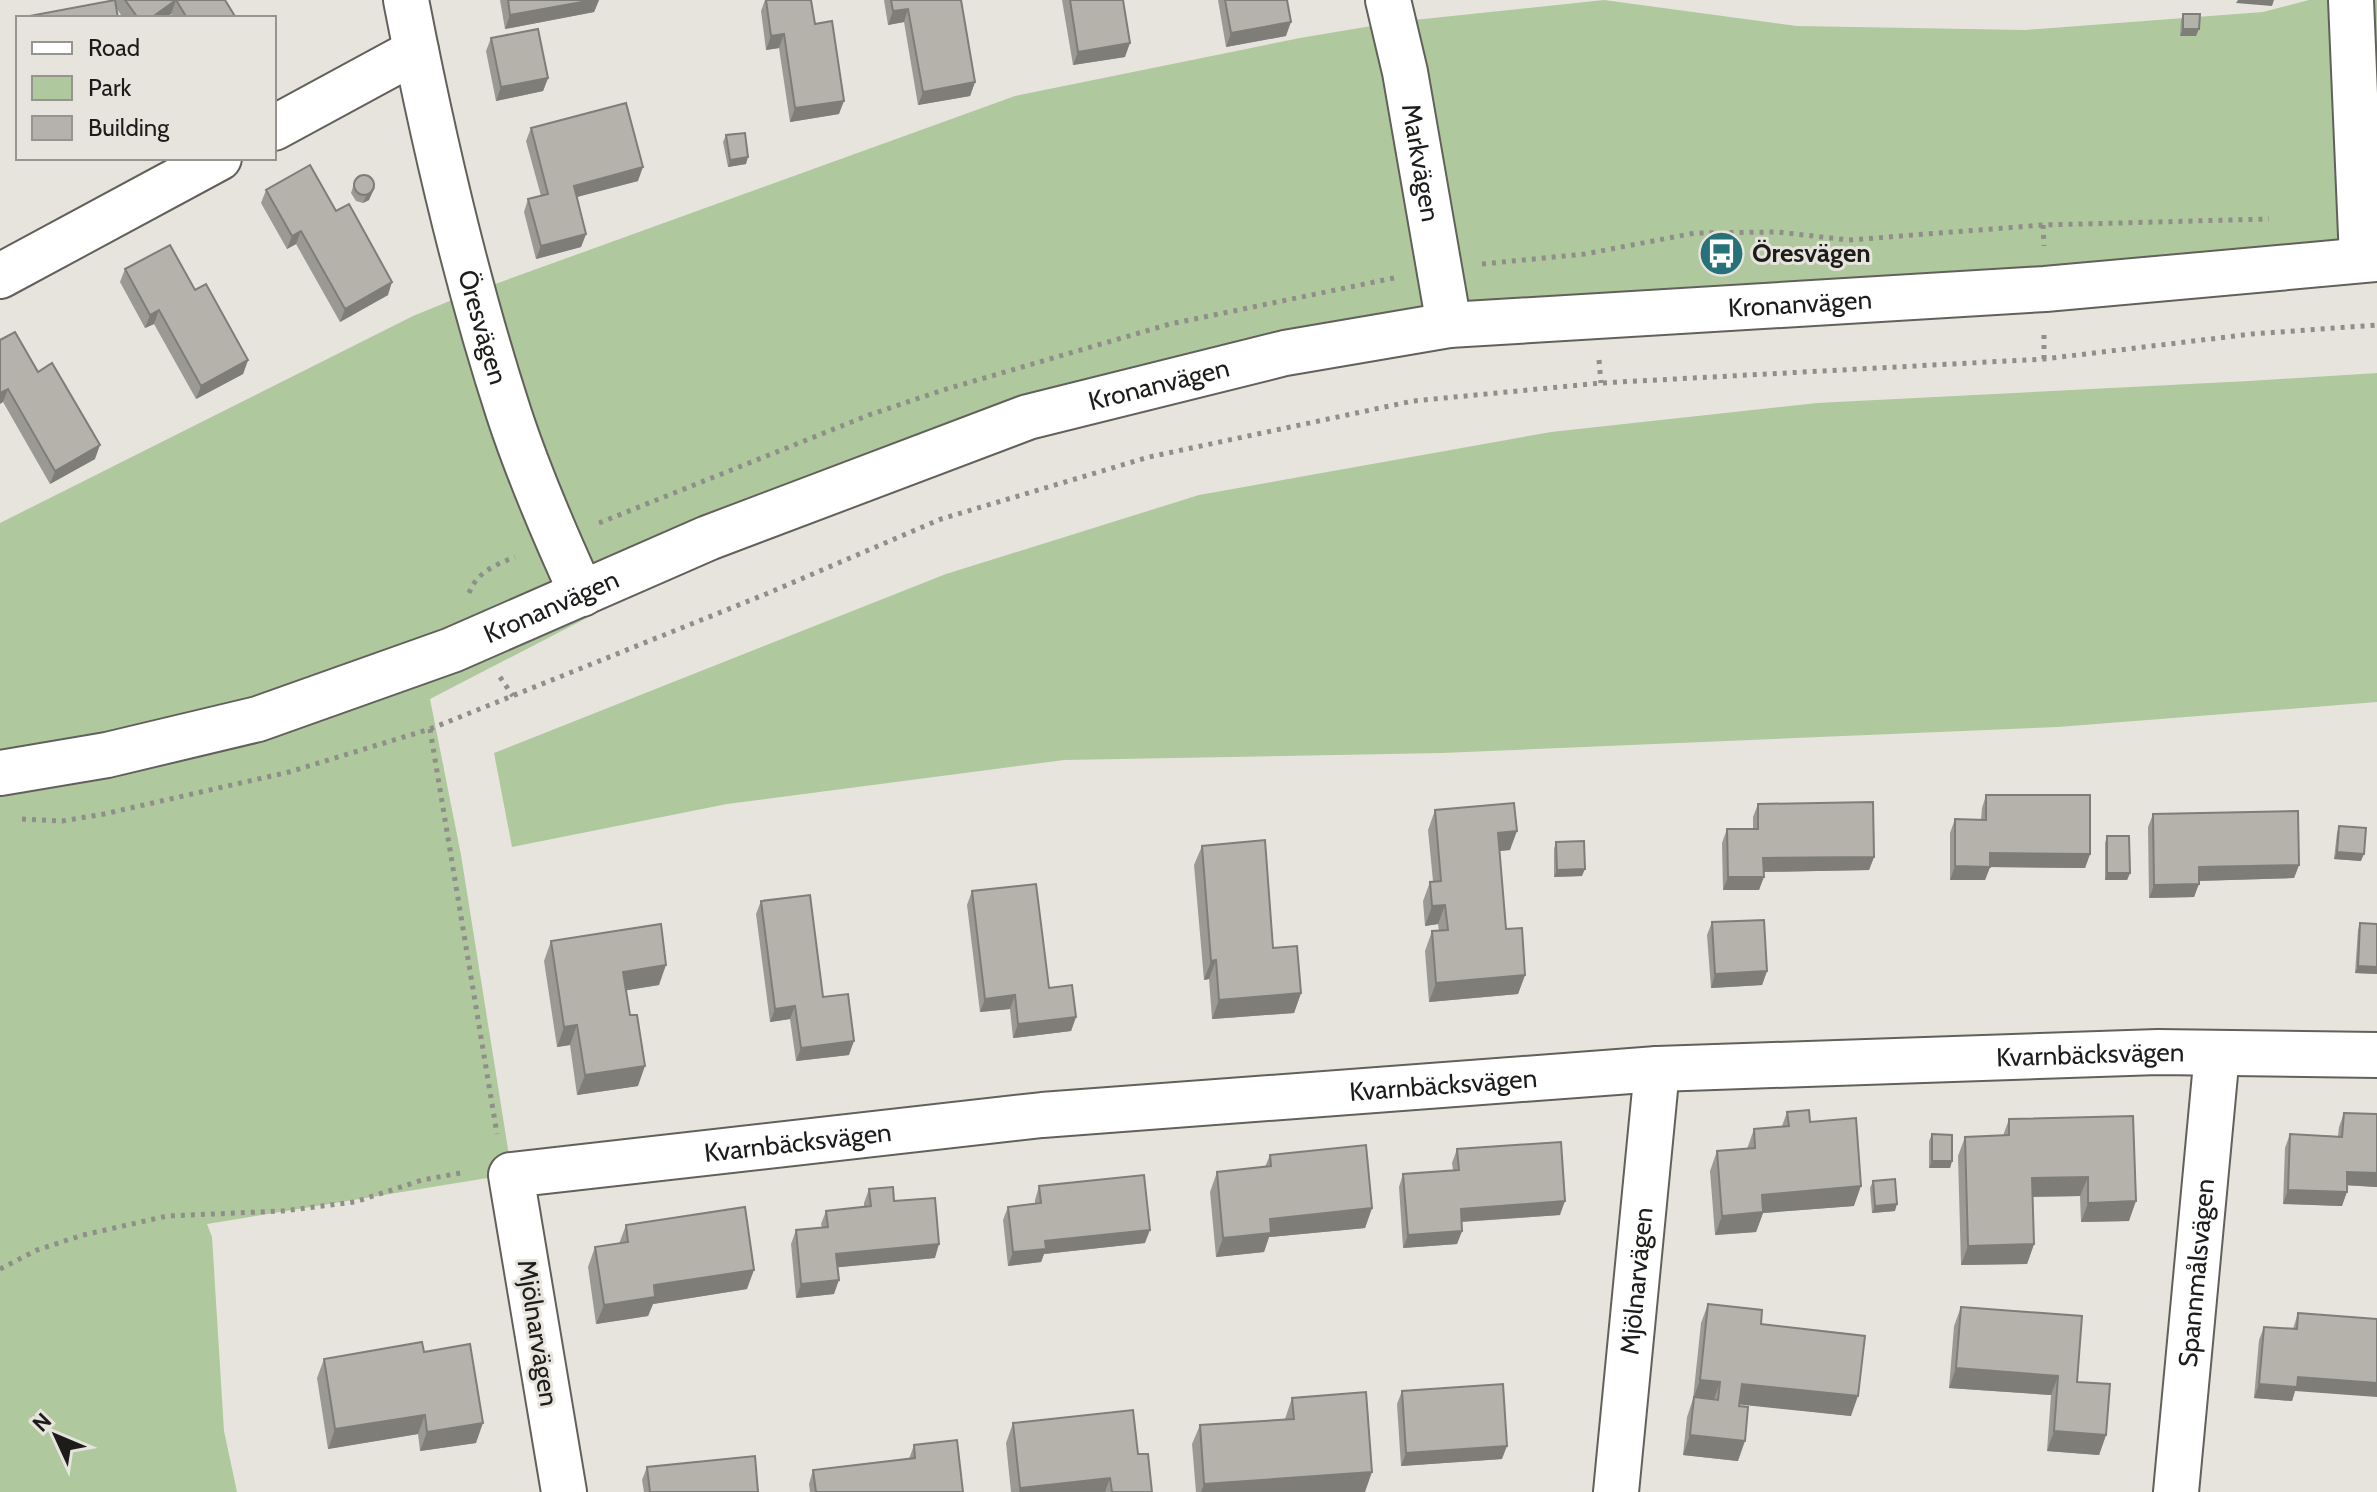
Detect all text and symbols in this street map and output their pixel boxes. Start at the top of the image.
legend [16,16,276,160]
text: Road [88,33,140,62]
text: Park [88,73,131,102]
street label: Markvägen [1395,101,1447,224]
text: Building [88,113,170,142]
bus stop icon: Öresvägen [1697,229,1745,277]
place label: Öresvägen [1752,237,1871,269]
street label: Öresvägen [451,266,515,388]
street label: Kronanvägen [1727,283,1873,324]
street label: Kronanvägen [1085,351,1233,417]
street label: Kronanvägen [479,563,624,650]
street label: Kvarnbäcksvägen [1996,1036,2185,1073]
street label: Kvarnbäcksvägen [1348,1062,1538,1108]
street label: Kvarnbäcksvägen [702,1116,893,1169]
street label: Spannmålsvägen [2172,1177,2221,1369]
street label: Mjölnarvägen [1613,1206,1660,1356]
street label: Mjölnarvägen [511,1257,565,1409]
north arrow [16,1396,96,1476]
text: N [27,1407,57,1437]

